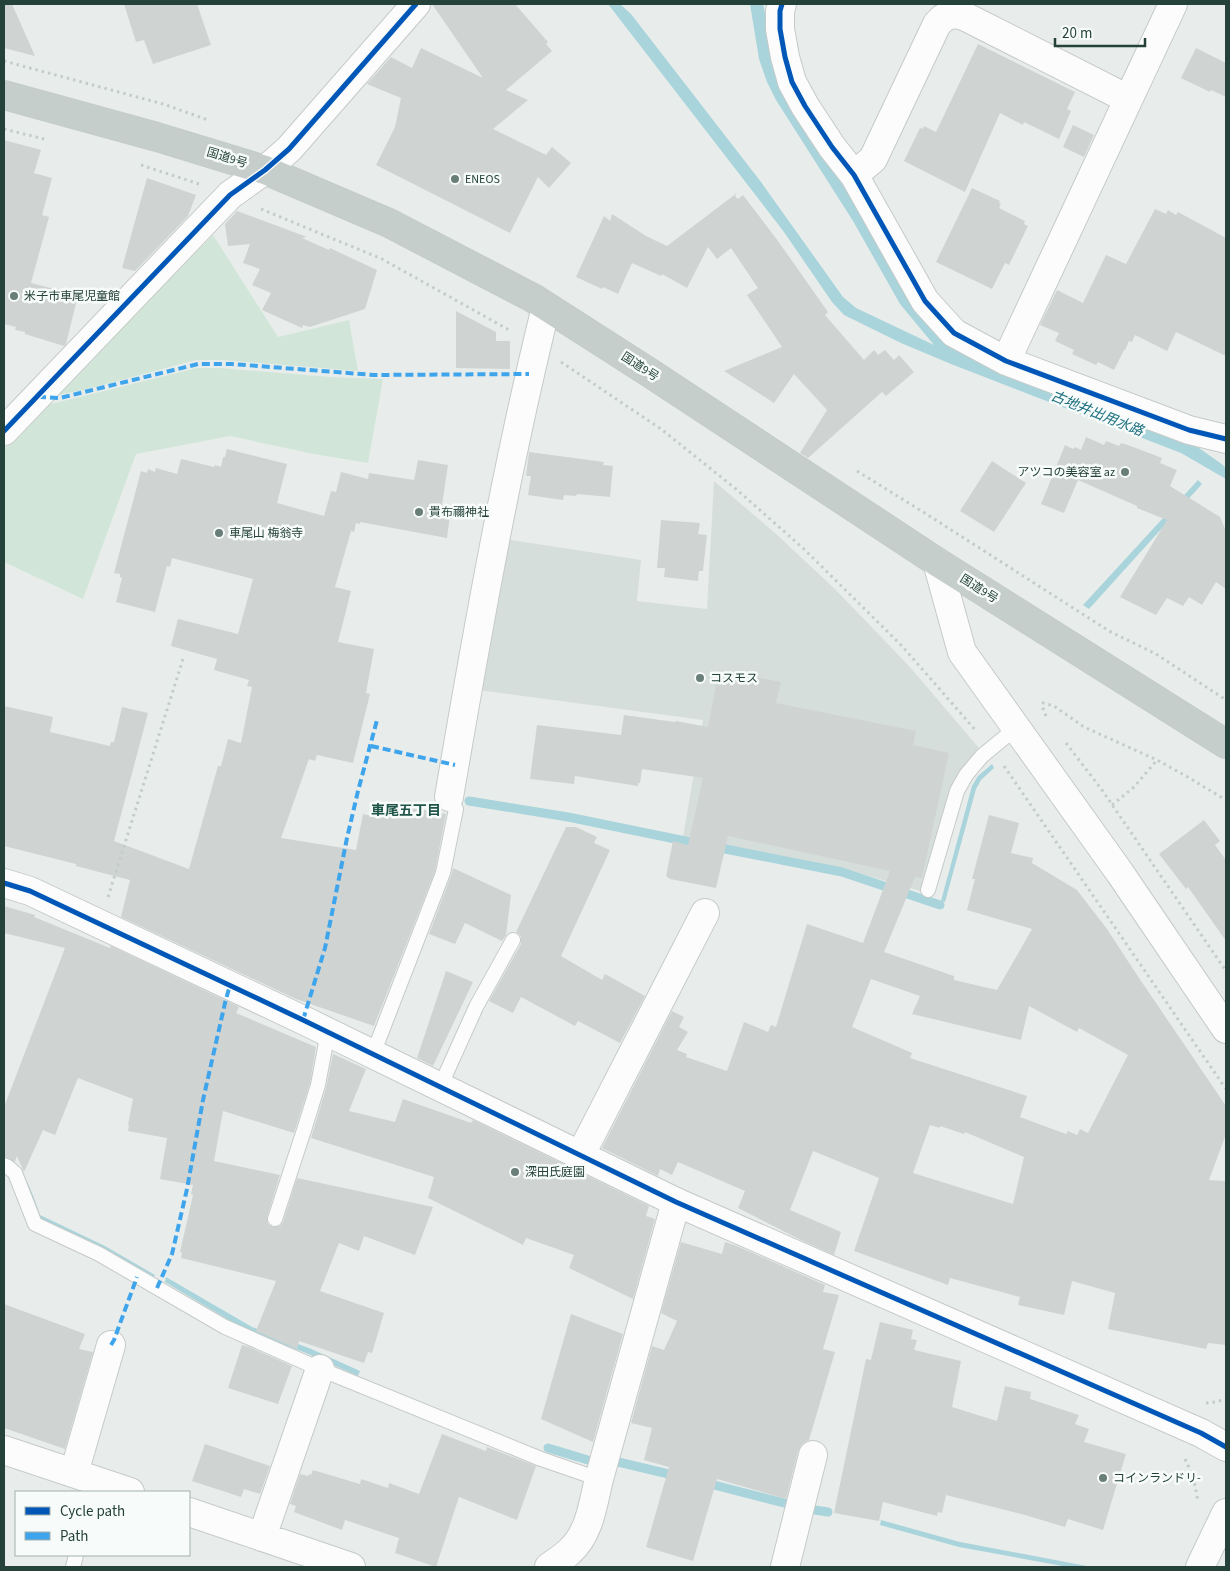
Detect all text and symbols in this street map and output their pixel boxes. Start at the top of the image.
scale bar [1055,15,1145,47]
text: 20 m [1062,23,1092,44]
street label: 国道9号 [204,144,250,172]
place label: ENEOS [465,171,500,188]
marker: ENEOS [449,173,461,185]
place label: 米子市車尾児童館 [24,288,120,305]
marker: 米子市車尾児童館 [8,290,20,302]
street label: 国道9号 [618,348,662,386]
water label: 古地井出用水路 [1048,386,1147,442]
place label: アツコの美容室 az [1017,464,1115,481]
marker: アツコの美容室 az [1119,466,1131,478]
place label: 貴布禰神社 [429,504,489,521]
marker: 貴布禰神社 [413,506,425,518]
place label: 車尾山 梅翁寺 [229,525,303,542]
marker: 車尾山 梅翁寺 [213,527,225,539]
street label: 国道9号 [957,571,1001,607]
place label: コスモス [710,670,758,687]
marker: コスモス [694,672,706,684]
district label: 車尾五丁目 [371,801,441,821]
place label: 深田氏庭園 [525,1164,585,1181]
marker: 深田氏庭園 [509,1166,521,1178]
place label: コインランドリ- [1113,1470,1201,1487]
marker: コインランドリ- [1097,1472,1109,1484]
legend [15,1491,190,1556]
text: Cycle path [60,1501,125,1522]
text: Path [60,1526,88,1547]

